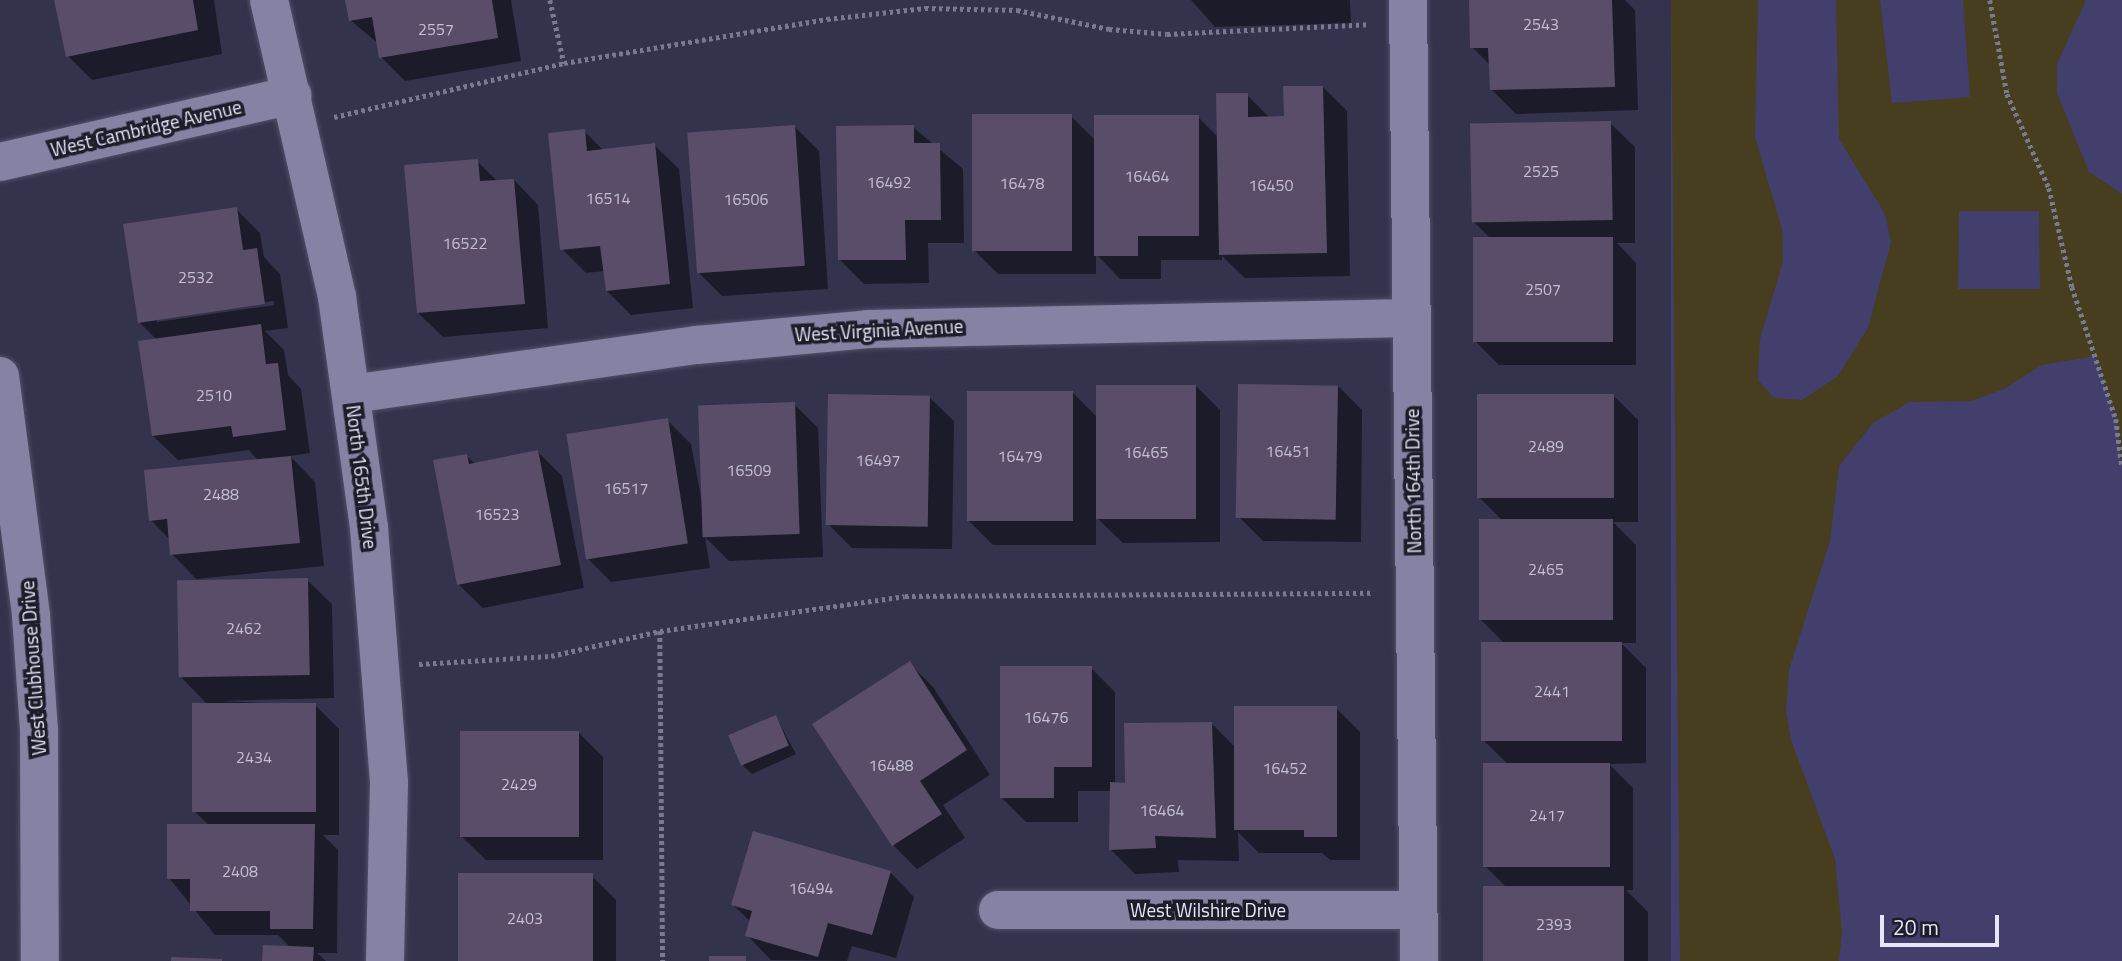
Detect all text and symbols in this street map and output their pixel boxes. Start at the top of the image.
house number: 2543 [1523,14,1559,34]
house number: 2557 [418,19,454,39]
street label: West Cambridge Avenue [48,95,244,161]
house number: 2525 [1523,161,1559,181]
house number: 16464 [1125,166,1169,186]
house number: 16492 [867,172,911,192]
house number: 16478 [1000,173,1044,193]
house number: 16450 [1249,175,1293,195]
house number: 16514 [586,188,630,208]
house number: 16506 [724,189,768,209]
house number: 16522 [443,233,487,253]
house number: 2532 [178,267,214,287]
house number: 2507 [1525,279,1561,299]
street label: West Virginia Avenue [794,314,964,346]
house number: 2510 [196,385,232,405]
street label: North 165th Drive [342,404,382,550]
street label: North 164th Drive [1400,408,1426,554]
house number: 2489 [1528,436,1564,456]
house number: 16451 [1266,441,1310,461]
house number: 16465 [1124,442,1168,462]
house number: 16479 [998,446,1042,466]
house number: 16497 [856,450,900,470]
house number: 16509 [727,460,771,480]
house number: 16517 [604,478,648,498]
house number: 2488 [203,484,239,504]
house number: 16523 [475,504,519,524]
house number: 2465 [1528,559,1564,579]
street label: West Clubhouse Drive [16,580,50,756]
house number: 2462 [226,618,262,638]
house number: 2441 [1534,681,1570,701]
house number: 16476 [1024,707,1068,727]
house number: 2434 [236,747,272,767]
house number: 16488 [869,755,913,775]
house number: 16452 [1263,758,1307,778]
house number: 2429 [501,774,537,794]
house number: 16464 [1140,800,1184,820]
house number: 2417 [1529,805,1565,825]
house number: 2408 [222,861,258,881]
house number: 16494 [789,878,833,898]
street label: West Wilshire Drive [1130,899,1286,921]
scale bar [1884,902,2003,946]
house number: 2403 [507,908,543,928]
text: 20 m [1893,911,1939,943]
house number: 2393 [1536,914,1572,934]

